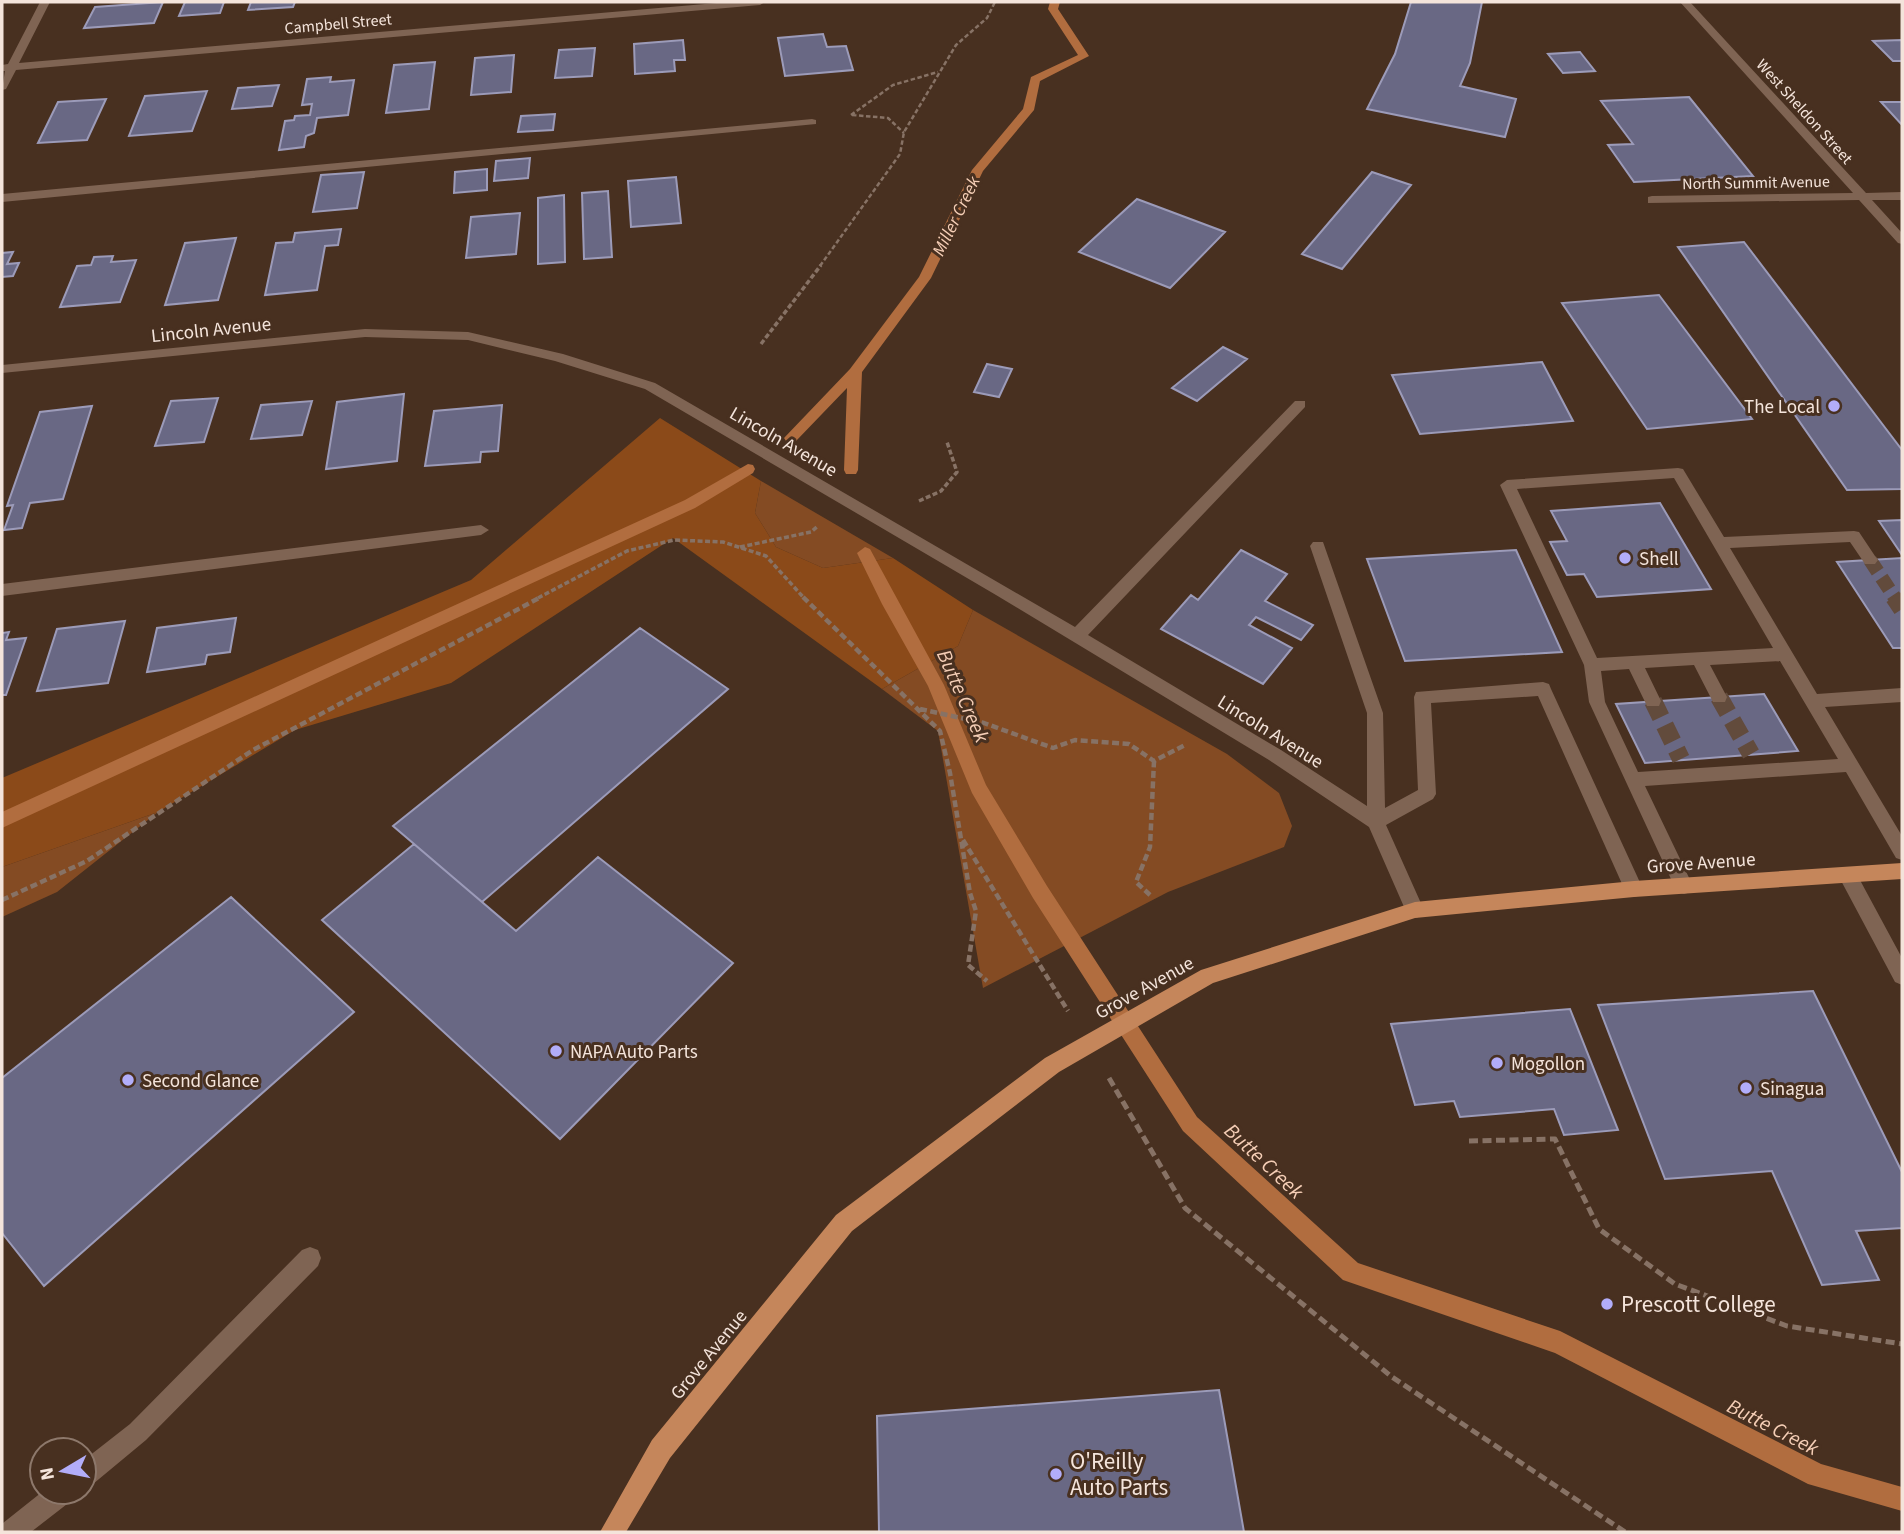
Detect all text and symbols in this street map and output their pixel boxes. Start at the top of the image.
street label: Campbell Street [284,8,393,40]
street label: West Sheldon Street [1751,54,1858,169]
street label: North Summit Avenue [1682,171,1830,195]
water label: Miller Creek [926,172,987,260]
street label: Lincoln Avenue [150,311,272,350]
place label: The Local [1744,394,1820,421]
marker: The Local [1826,398,1842,414]
street label: Lincoln Avenue [724,400,842,484]
place label: Shell [1639,546,1679,573]
marker: Shell [1617,550,1633,566]
water label: Butte Creek [929,645,997,748]
street label: Lincoln Avenue [1212,689,1328,776]
street label: Grove Avenue [1646,846,1756,881]
street label: Grove Avenue [1091,950,1199,1027]
place label: NAPA Auto Parts [570,1039,698,1066]
marker: NAPA Auto Parts [548,1043,564,1059]
place label: Mogollon [1511,1051,1585,1078]
marker: Mogollon [1489,1055,1505,1071]
place label: Second Glance [142,1068,259,1095]
marker: Second Glance [120,1072,136,1088]
place label: Sinagua [1760,1076,1824,1103]
marker: Sinagua [1738,1080,1754,1096]
water label: Butte Creek [1217,1116,1311,1206]
place label: Prescott College [1621,1288,1776,1321]
marker: Prescott College [1599,1296,1615,1312]
street label: Grove Avenue [664,1304,754,1406]
water label: Butte Creek [1722,1391,1825,1463]
north arrow [28,1436,98,1506]
place label: O'Reilly Auto Parts [1070,1445,1168,1504]
text: N [33,1465,62,1482]
marker: O'Reilly Auto Parts [1048,1466,1064,1482]

